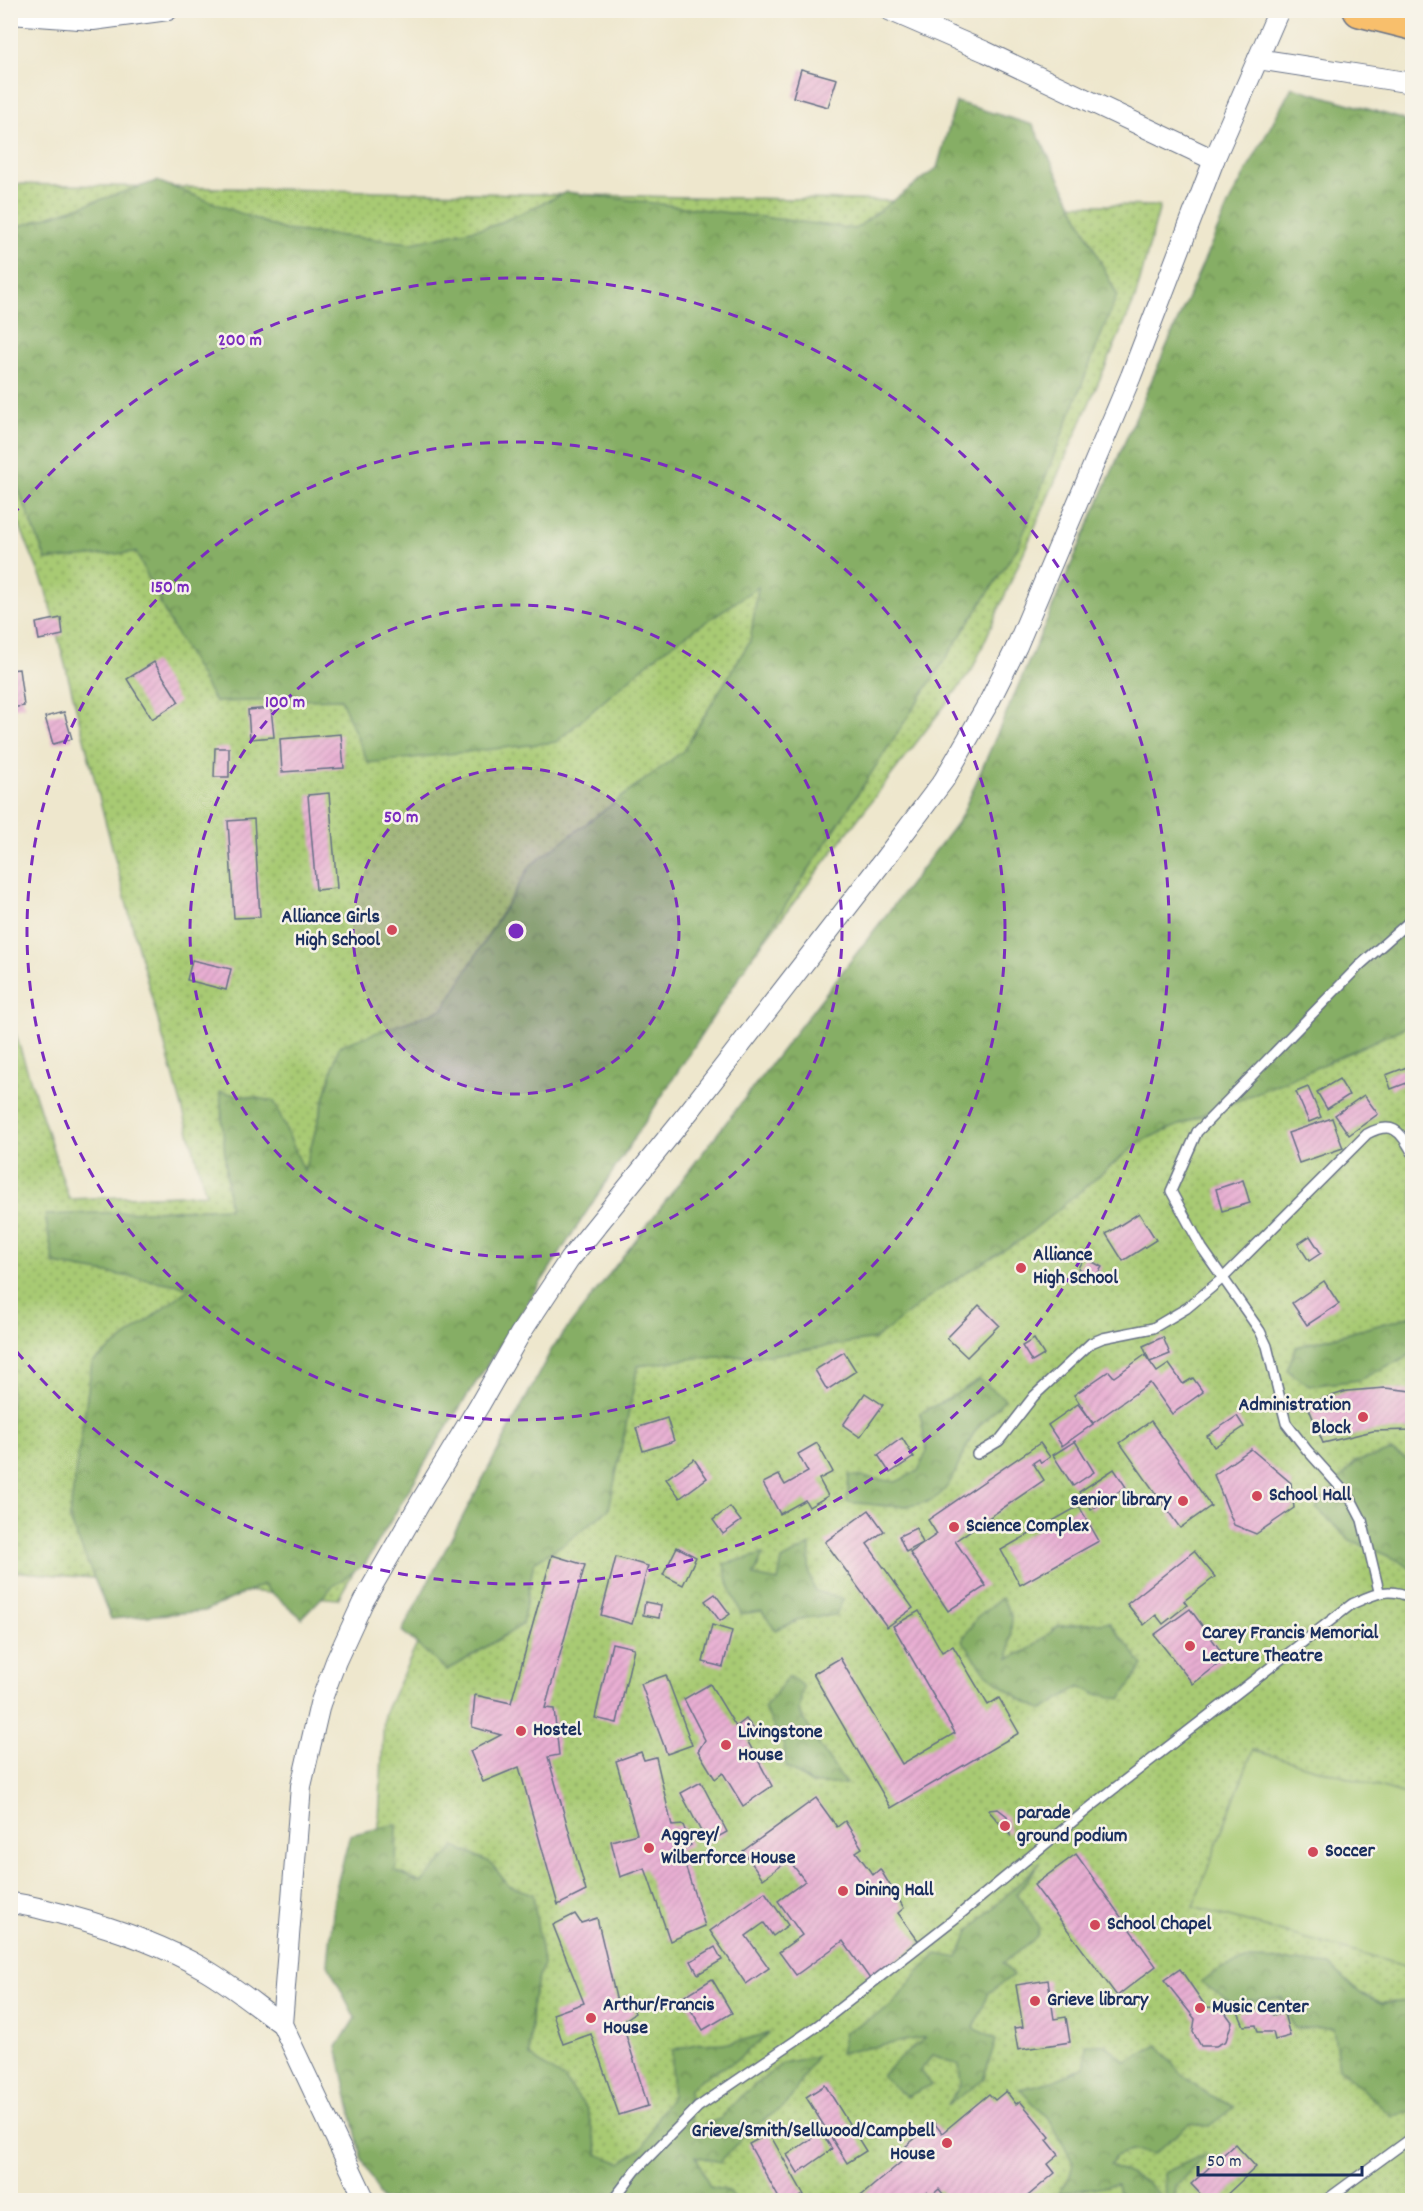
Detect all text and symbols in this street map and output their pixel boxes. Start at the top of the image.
text: 200 m [218,329,262,354]
text: 150 m [151,576,189,601]
text: 100 m [265,691,305,716]
text: 50 m [384,806,418,831]
place label: Alliance Girls High School [282,904,380,955]
centre of rings [506,921,526,941]
marker: Alliance Girls High School [385,923,399,937]
place label: Alliance High School [1033,1242,1118,1293]
marker: Alliance High School [1014,1261,1028,1275]
place label: Administration Block [1239,1392,1351,1443]
marker: Administration Block [1356,1410,1370,1424]
place label: School Hall [1269,1482,1352,1510]
place label: senior library [1071,1487,1172,1515]
marker: School Hall [1250,1489,1264,1503]
marker: senior library [1176,1494,1190,1508]
place label: Science Complex [966,1513,1089,1541]
marker: Science Complex [947,1520,961,1534]
place label: Carey Francis Memorial Lecture Theatre [1202,1620,1378,1671]
marker: Carey Francis Memorial Lecture Theatre [1183,1639,1197,1653]
place label: Hostel [533,1717,582,1745]
place label: Livingstone House [738,1719,823,1770]
marker: Hostel [514,1724,528,1738]
marker: Livingstone House [719,1738,733,1752]
place label: parade ground podium [1017,1800,1128,1851]
marker: parade ground podium [998,1819,1012,1833]
place label: Aggrey/ Wilberforce House [661,1822,796,1873]
place label: Soccer [1325,1838,1376,1866]
marker: Aggrey/ Wilberforce House [642,1841,656,1855]
marker: Soccer [1306,1845,1320,1859]
place label: Dining Hall [855,1877,934,1905]
marker: Dining Hall [836,1884,850,1898]
place label: School Chapel [1107,1911,1212,1939]
marker: School Chapel [1088,1918,1102,1932]
place label: Grieve library [1047,1987,1149,2015]
place label: Arthur/Francis House [603,1992,715,2043]
marker: Grieve library [1028,1994,1042,2008]
place label: Music Center [1212,1994,1309,2022]
marker: Music Center [1193,2001,1207,2015]
marker: Arthur/Francis House [584,2011,598,2025]
place label: Grieve/Smith/Sellwood/Campbell House [692,2118,935,2169]
marker: Grieve/Smith/Sellwood/Campbell House [940,2136,954,2150]
scale bar [1198,2139,1362,2177]
text: 50 m [1207,2150,1242,2175]

